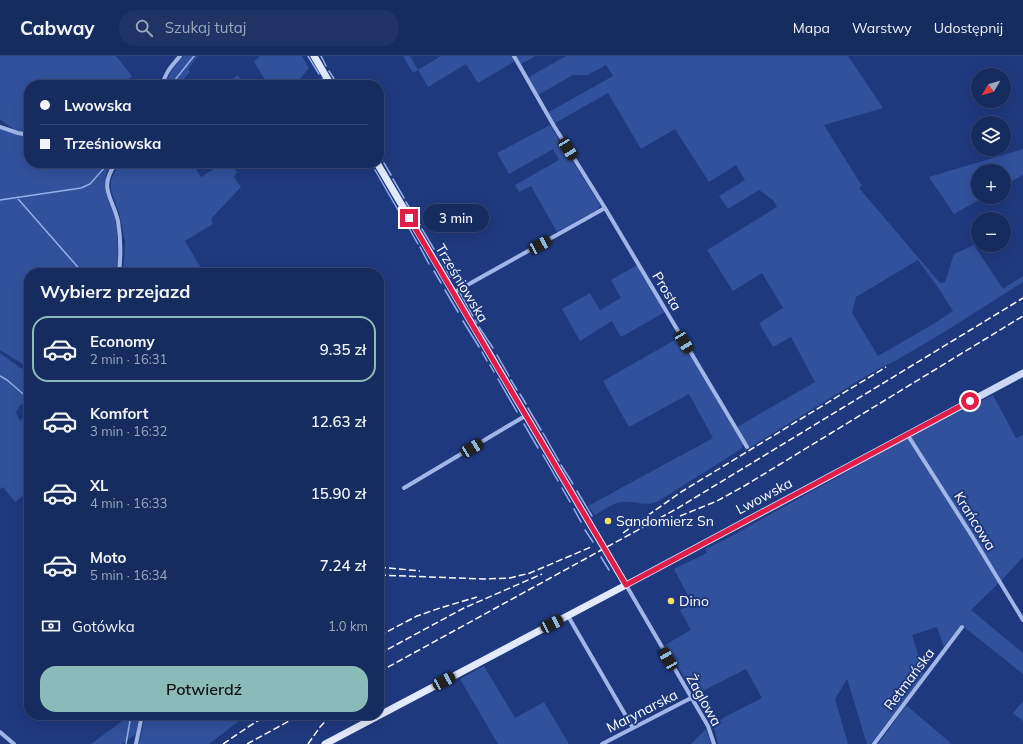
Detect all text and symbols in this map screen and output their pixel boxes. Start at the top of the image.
search box [119,10,399,46]
text: Cabway [20,16,95,40]
icon: search [133,17,155,39]
text: Szukaj tutaj [165,18,246,37]
text: Mapa [793,19,830,37]
text: Warstwy [852,19,912,37]
text: Udostępnij [934,19,1003,37]
north arrow [971,68,1011,108]
map controls [971,68,1011,252]
text: Lwowska [64,96,132,115]
button: layers [971,116,1011,156]
text: Trześniowska [64,134,161,153]
car [557,136,579,162]
button: + [971,164,1011,204]
callout: 3 min [423,204,489,232]
route end [400,209,418,227]
text: 3 min [439,210,473,226]
button: − [971,212,1011,252]
car [527,234,553,256]
street label: Trześniowska [432,241,492,325]
street label: Prosta [648,268,686,314]
text: Wybierz przejazd [40,280,190,303]
car [673,329,695,355]
icon: car [42,331,78,367]
text: Economy [90,332,155,351]
text: 9.35 zł [320,340,366,359]
text: 2 min · 16:31 [90,351,167,367]
route start [961,392,979,410]
icon: car [42,403,78,439]
text: Komfort [90,404,148,423]
text: 12.63 zł [311,412,366,431]
text: 3 min · 16:32 [90,423,167,439]
car [459,437,485,459]
street label: Lwowska [733,474,795,518]
icon: car [42,475,78,511]
text: XL [90,476,108,495]
text: 15.90 zł [311,484,366,503]
street label: Krańcowa [950,488,1000,554]
text: 4 min · 16:33 [90,495,167,511]
place label: Sandomierz Sn [616,512,714,530]
marker: Sandomierz Sn [603,516,613,526]
icon: car [42,547,78,583]
text: Moto [90,548,126,567]
text: 7.24 zł [320,556,366,575]
text: 5 min · 16:34 [90,567,167,583]
place label: Dino [679,592,709,610]
marker: Dino [666,596,676,606]
car [539,613,565,635]
icon: cash [40,615,62,637]
text: Gotówka [72,617,135,636]
text: 1.0 km [328,618,368,634]
street label: Retmańska [880,644,938,714]
car [657,646,679,672]
button: Potwierdź [40,666,368,712]
car [431,670,457,692]
street label: Żaglowa [682,671,726,729]
street label: Marynarska [603,685,681,737]

